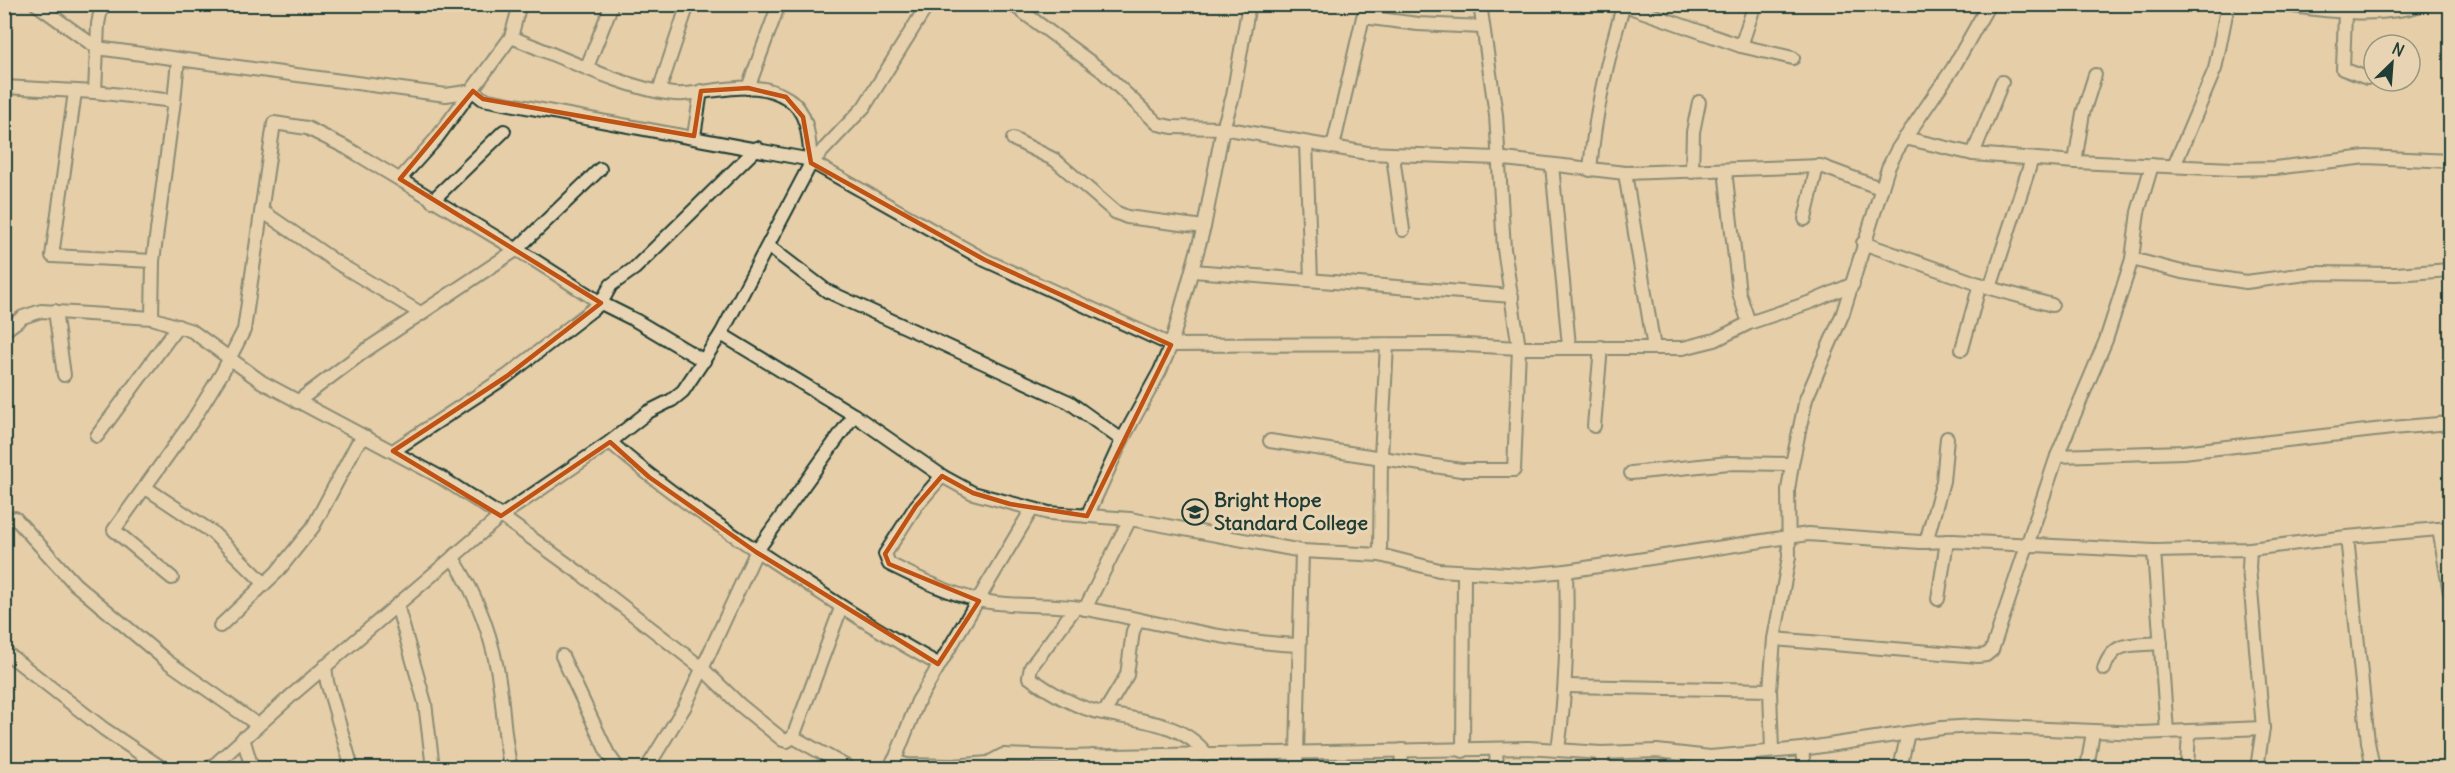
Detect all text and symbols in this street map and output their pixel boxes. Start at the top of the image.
north arrow [2362,33,2422,93]
text: N [2389,38,2408,61]
place label: Bright Hope Standard College [1214,487,1368,535]
school or university icon: Bright Hope Standard College [1180,497,1210,527]

